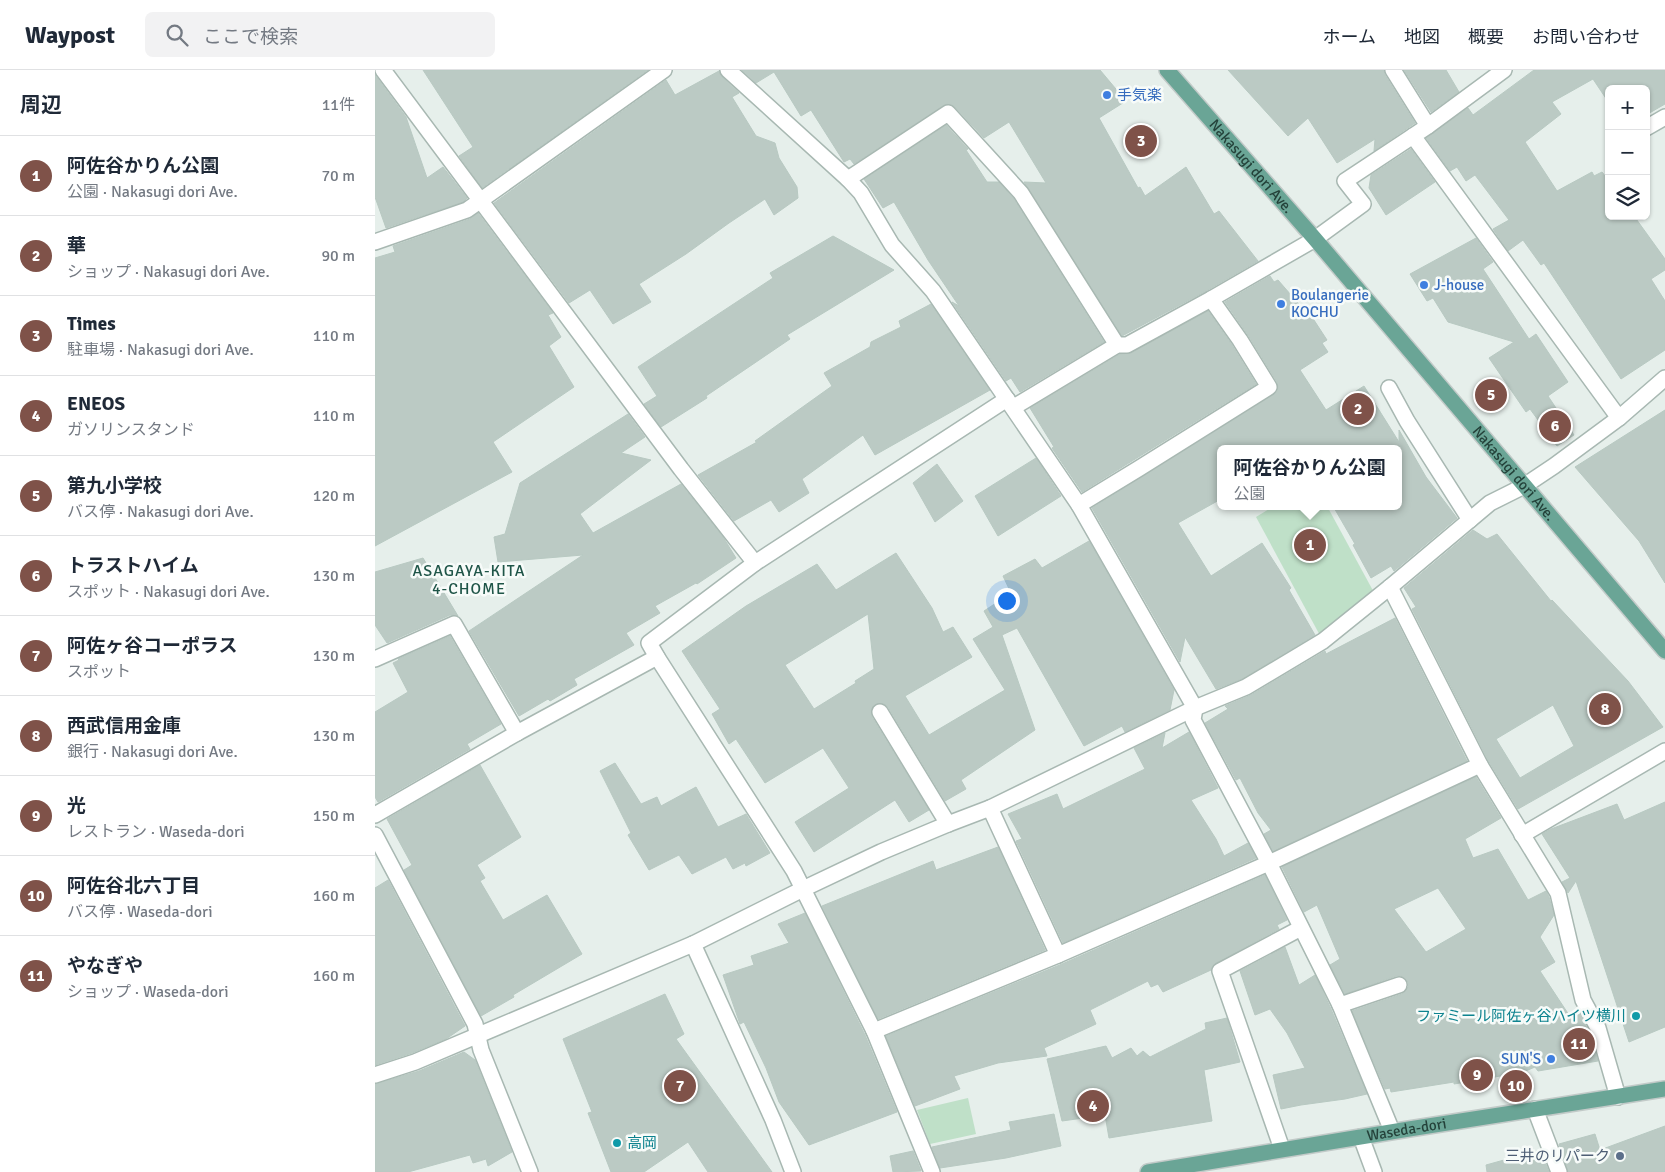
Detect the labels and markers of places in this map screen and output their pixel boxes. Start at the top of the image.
place label: 手気楽 [1117,86,1162,104]
marker: 手気楽 [1101,89,1113,101]
pin: 3 [1125,122,1157,160]
place label: J-house [1434,276,1484,294]
marker: J-house [1418,279,1430,291]
place label: Boulangerie KOCHU [1291,286,1369,321]
marker: Boulangerie KOCHU [1275,298,1287,310]
pin: 5 [1475,376,1507,414]
pin: 2 [1342,390,1374,428]
pin: 6 [1539,407,1571,445]
pin: 1 [1294,526,1326,564]
pin: 8 [1589,690,1621,728]
place label: ファミール阿佐ヶ谷ハイツ横川 [1416,1007,1626,1025]
marker: ファミール阿佐ヶ谷ハイツ横川 [1630,1010,1642,1022]
pin: 11 [1563,1025,1595,1063]
place label: SUN'S [1501,1050,1541,1068]
marker: SUN'S [1545,1053,1557,1065]
pin: 9 [1461,1056,1493,1094]
pin: 7 [664,1067,696,1105]
pin: 10 [1500,1067,1532,1105]
pin: 4 [1077,1087,1109,1125]
place label: 高岡 [627,1134,657,1152]
marker: 高岡 [611,1137,623,1149]
place label: 三井のリパーク [1505,1147,1610,1165]
marker: 三井のリパーク [1614,1150,1626,1162]

